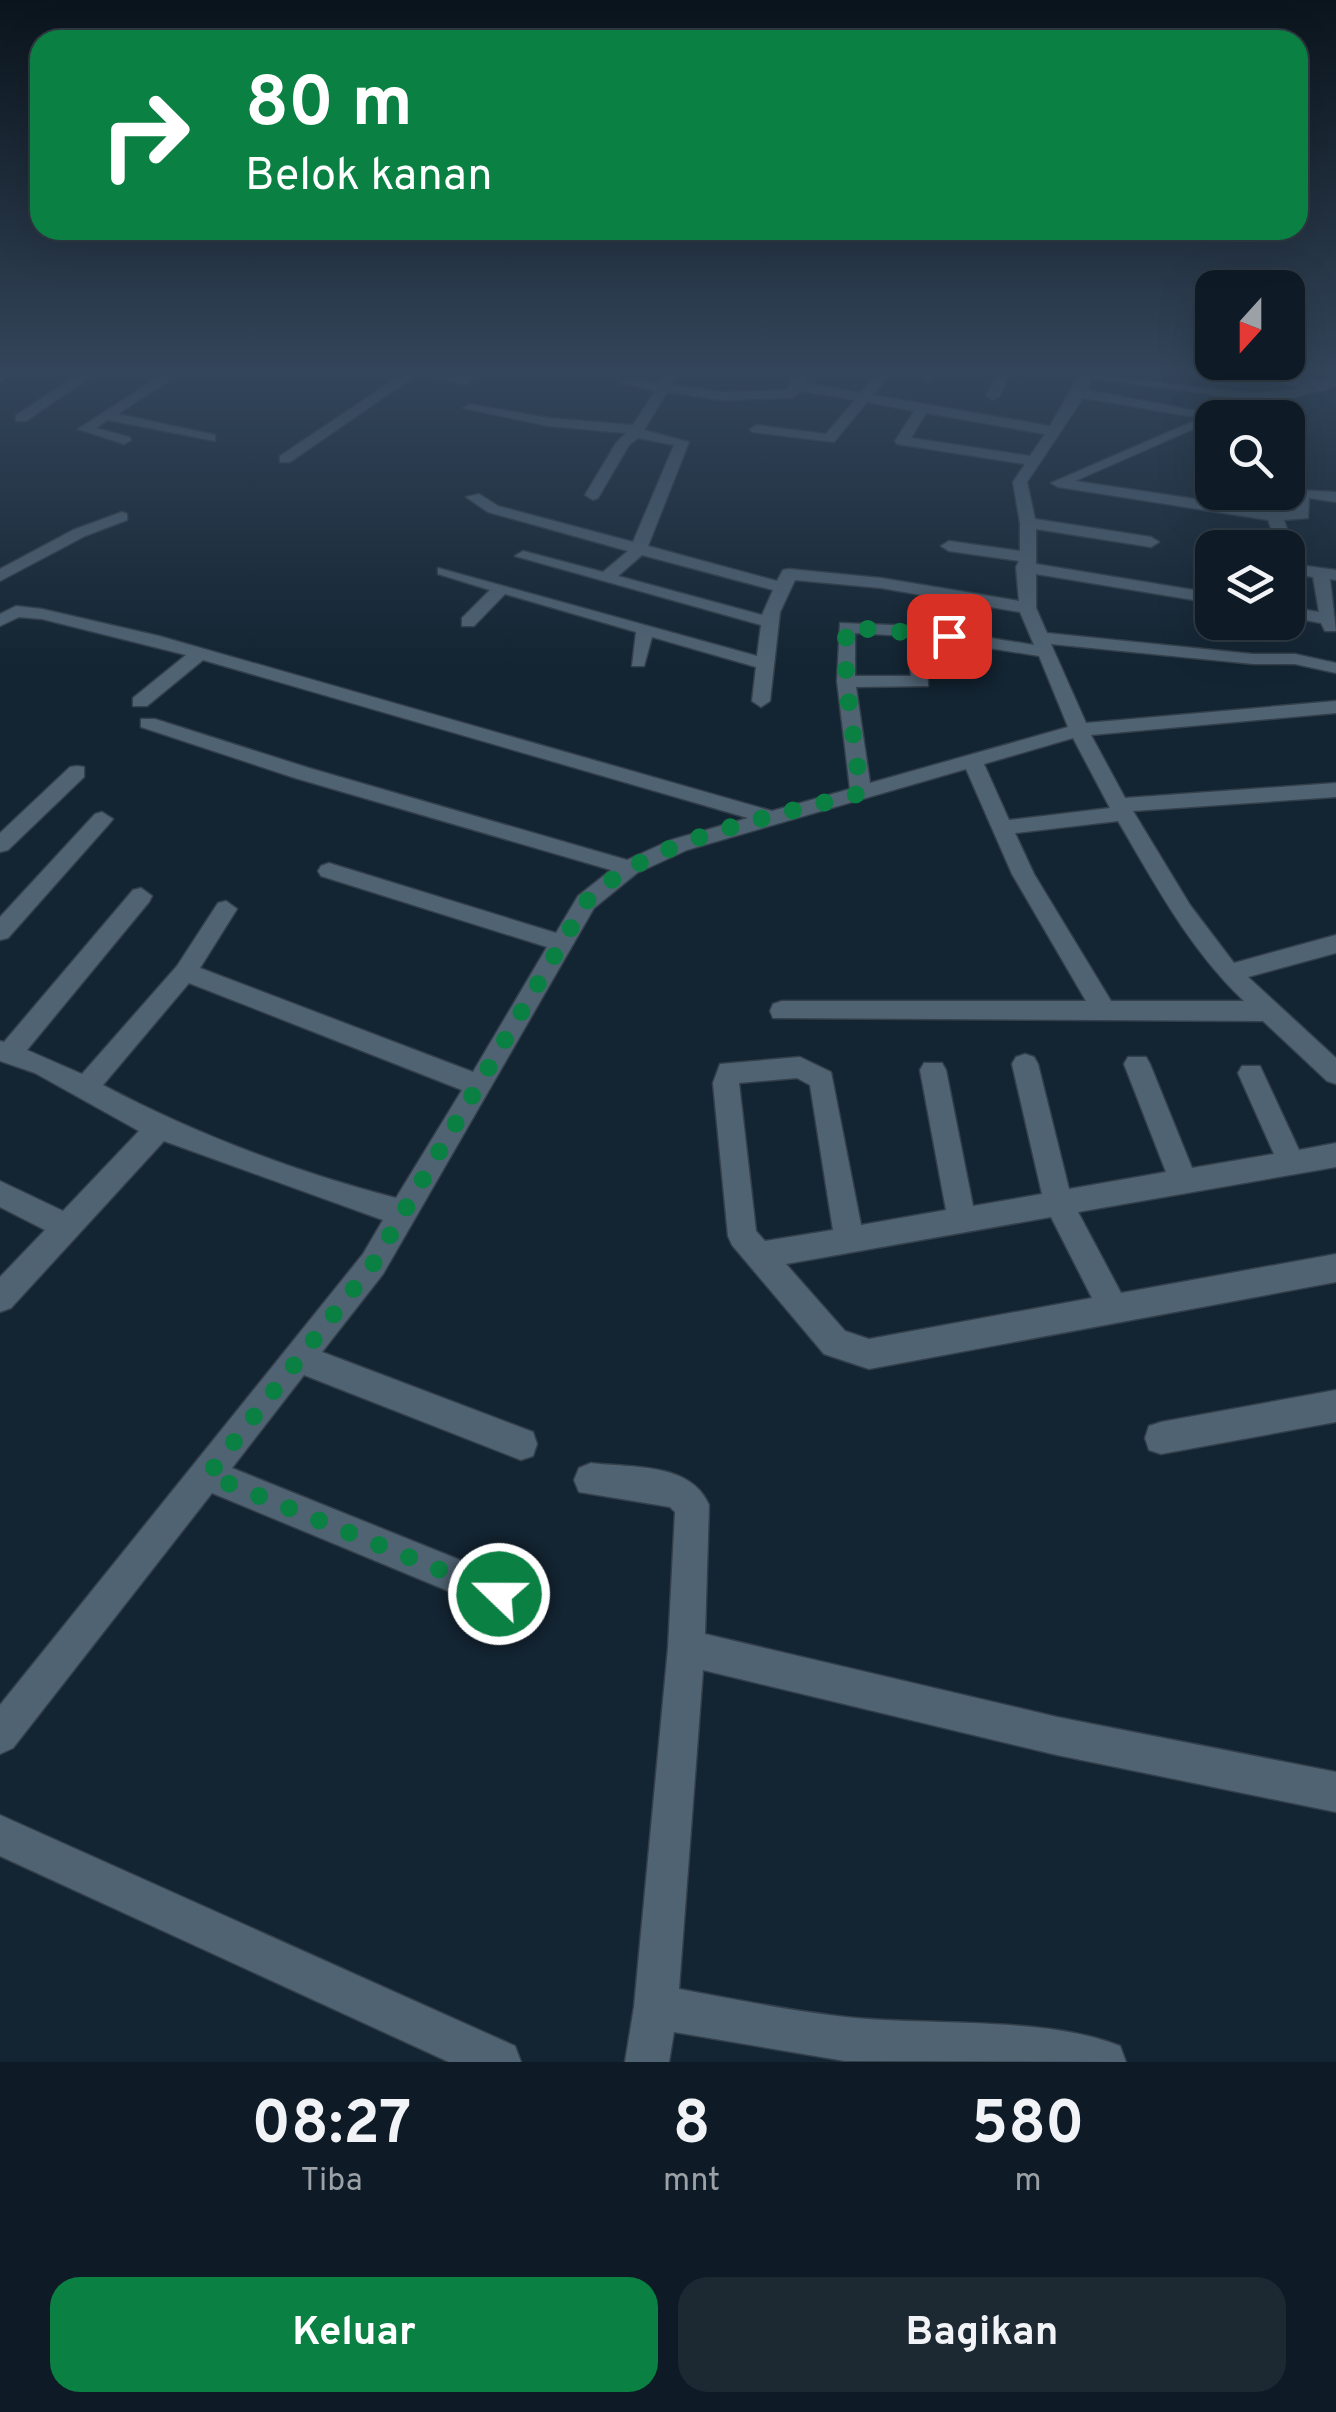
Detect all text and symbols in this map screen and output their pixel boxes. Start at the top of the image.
text: 80 m [245,62,413,151]
icon: right [80,70,210,200]
text: Belok kanan [245,149,493,206]
north arrow [1195,270,1305,380]
map controls [1195,270,1305,640]
button: search [1195,400,1305,510]
button: layers [1195,530,1305,640]
pin [907,594,992,679]
icon: arrive [922,609,977,664]
position arrow [447,1542,551,1646]
text: 08:27 [251,2089,412,2165]
text: 8 [673,2089,710,2165]
text: 580 [972,2089,1085,2165]
text: Tiba [300,2162,363,2202]
text: mnt [663,2162,720,2202]
text: m [1014,2162,1042,2202]
button: Keluar [50,2277,658,2392]
button: Bagikan [678,2277,1286,2392]

